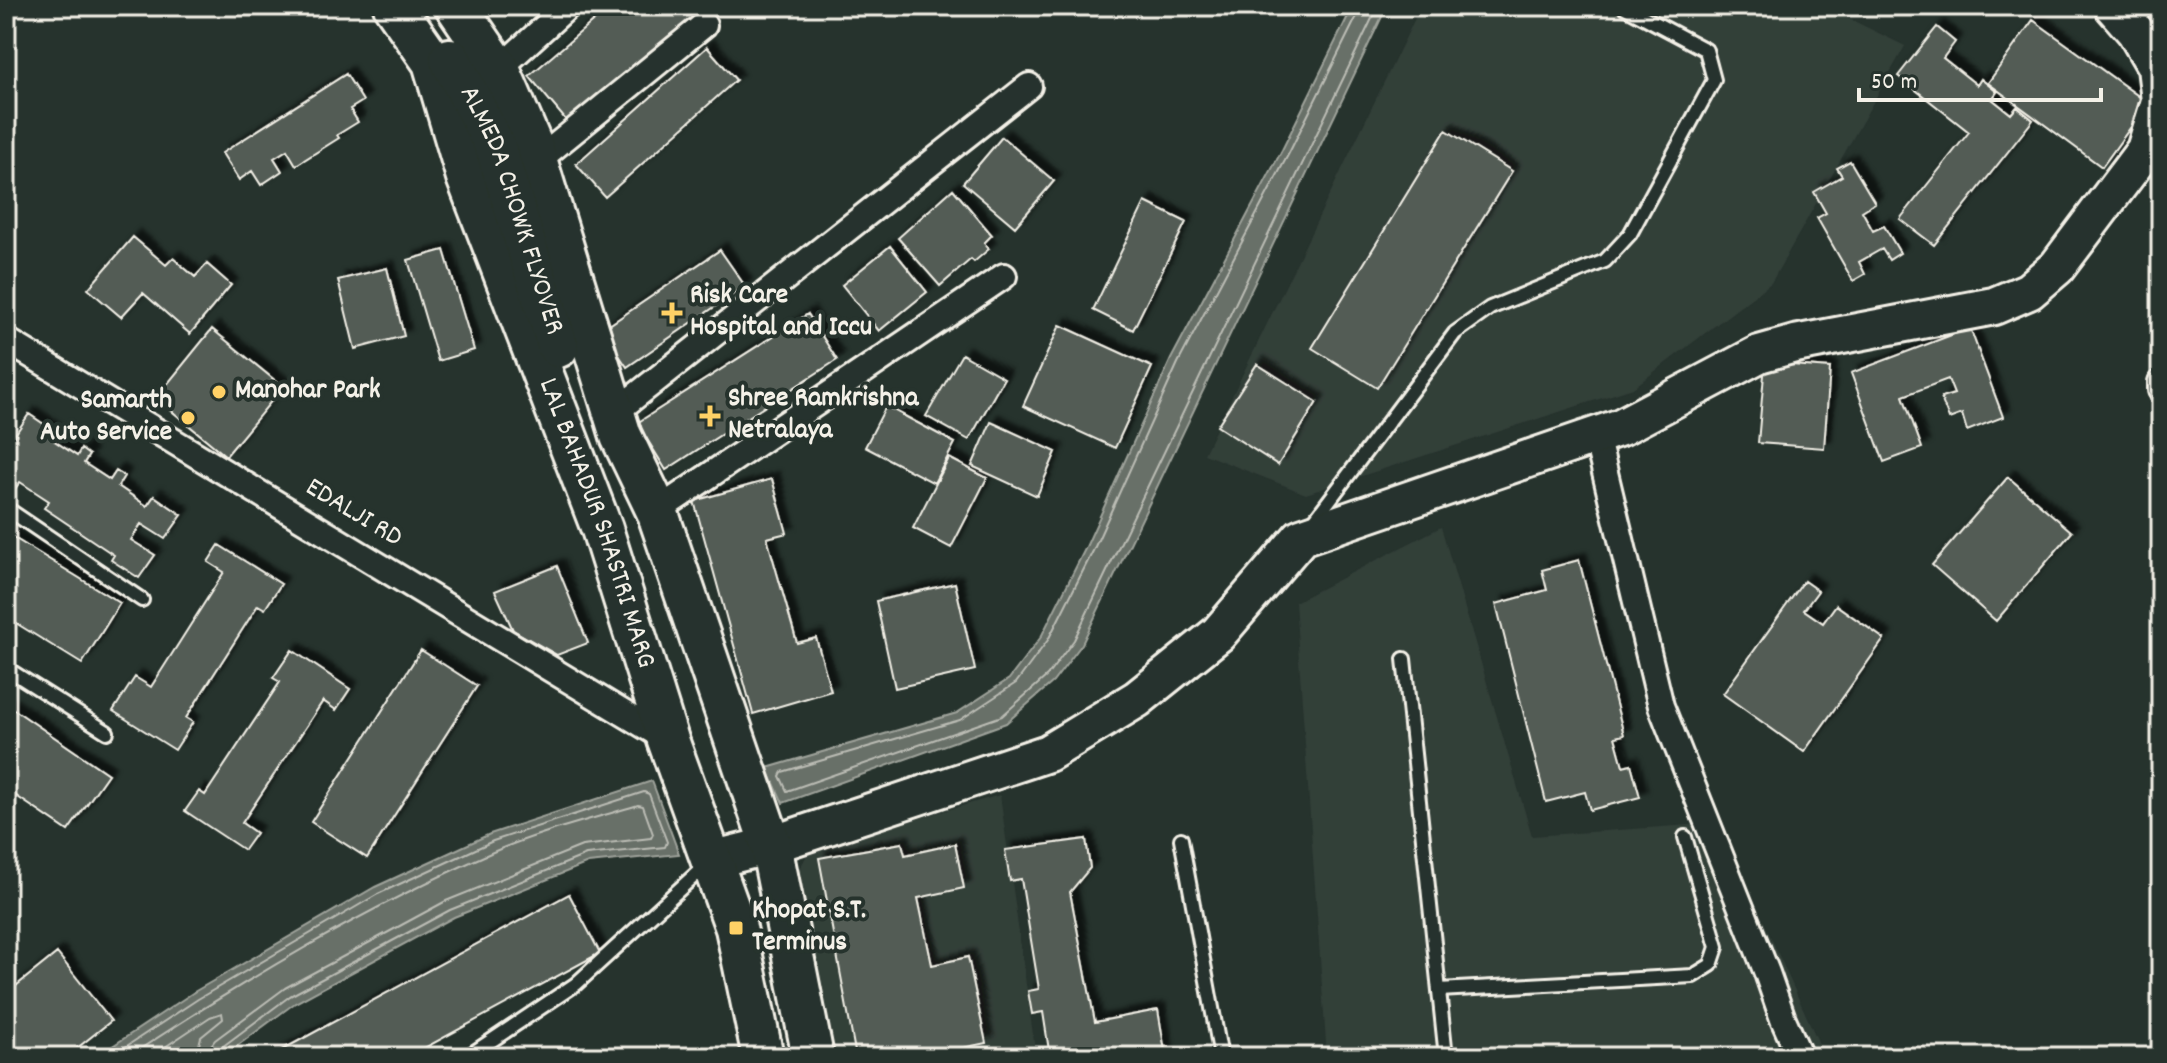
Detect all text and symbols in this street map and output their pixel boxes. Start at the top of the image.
scale bar [1859,52,2101,102]
text: 50 m [1871,66,1917,100]
street label: ALMEDA CHOWK FLYOVER [447,79,573,340]
place label: Risk Care Hospital and Iccu [690,277,872,349]
marker: Risk Care Hospital and Iccu [661,302,683,324]
place label: Manohar Park [235,372,380,412]
street label: LAL BAHADUR SHASTRI MARG [526,373,664,674]
place label: Shree Ramkrishna Netralaya [728,380,919,452]
place label: Samarth Auto Service [40,382,172,454]
marker: Manohar Park [210,383,228,401]
marker: Shree Ramkrishna Netralaya [699,405,721,427]
marker: Samarth Auto Service [179,409,197,427]
street label: EDALJI RD [297,469,409,559]
place label: Khopat S.T. Terminus [752,892,866,964]
marker: Khopat S.T. Terminus [727,919,745,937]

